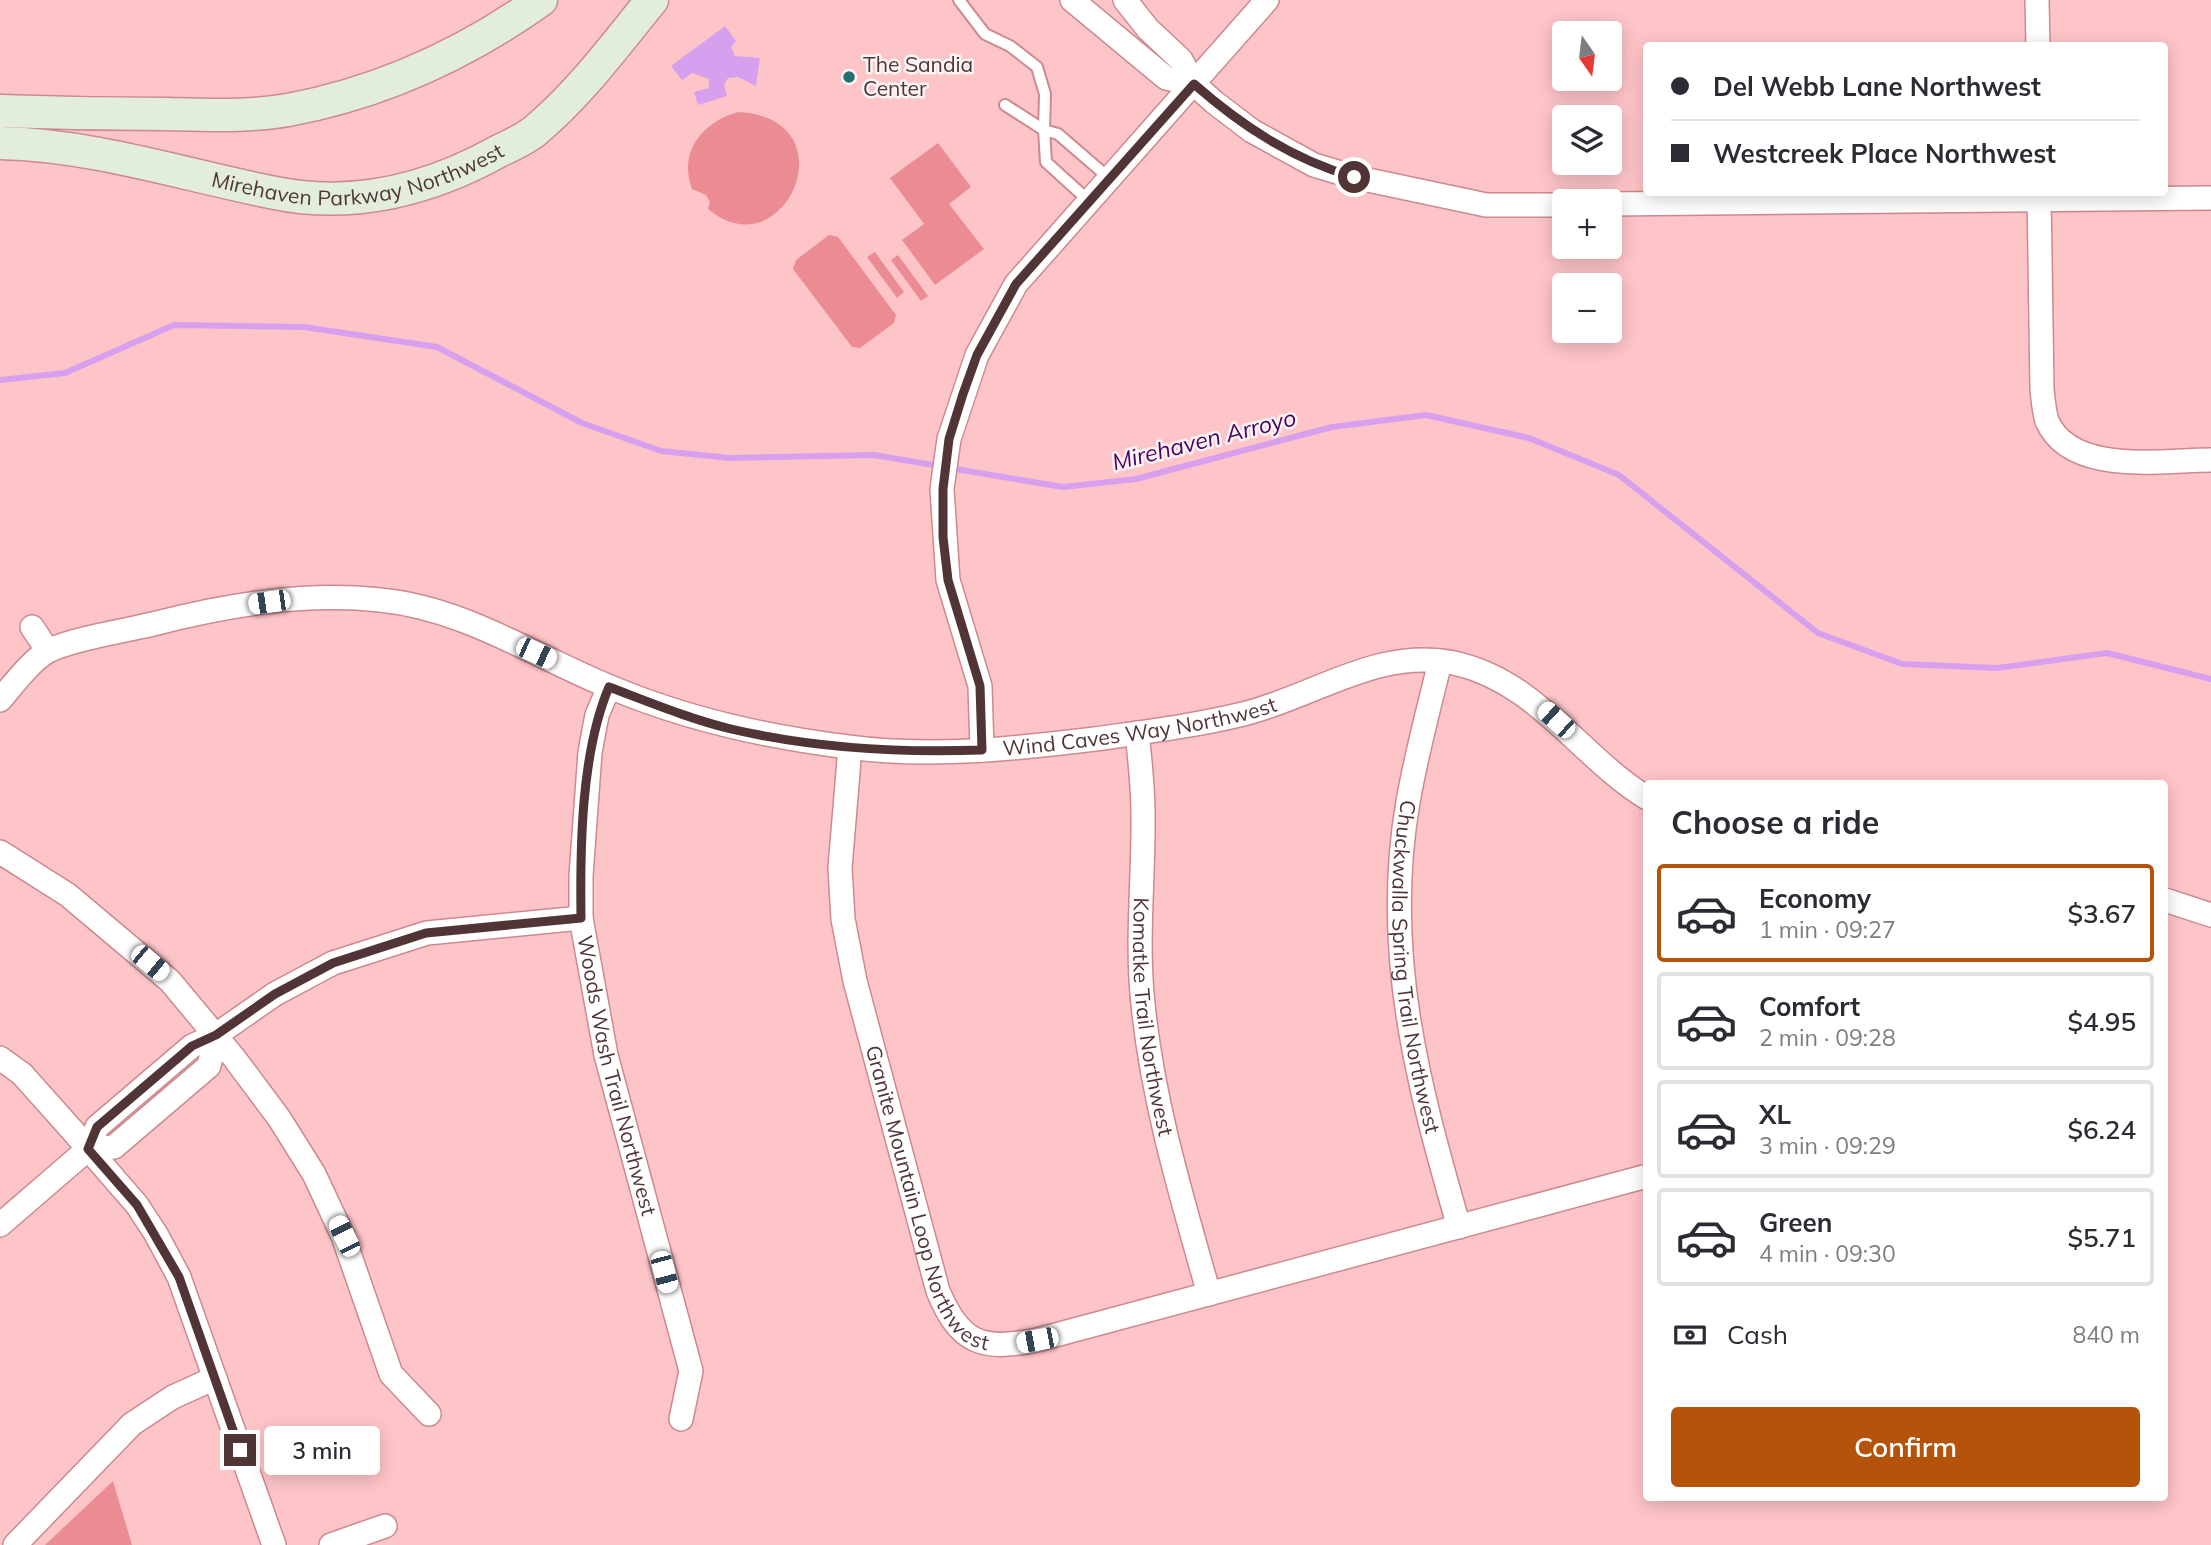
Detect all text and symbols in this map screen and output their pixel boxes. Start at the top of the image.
north arrow [1552,21,1622,91]
map controls [1552,21,1622,343]
place label: The Sandia Center [863,51,973,101]
marker: The Sandia Center [841,69,857,85]
text: Del Webb Lane Northwest [1713,70,2041,103]
button: layers [1552,105,1622,175]
street label: Mirehaven Parkway Northwest [209,137,508,211]
text: Westcreek Place Northwest [1713,137,2056,170]
route start [1338,161,1370,193]
button: + [1552,189,1622,259]
button: − [1552,273,1622,343]
water label: Mirehaven Arroyo [1109,403,1299,476]
car [247,589,292,615]
car [513,635,560,671]
street label: Wind Caves Way Northwest [1001,691,1280,761]
car [1534,698,1579,742]
street label: Chuckwalla Spring Trail Northwest [1387,798,1447,1136]
text: Choose a ride [1671,802,1879,842]
icon: car [1675,882,1738,945]
text: Economy [1759,882,1871,915]
street label: Komatke Trail Northwest [1128,897,1180,1138]
text: $3.67 [2067,897,2136,930]
text: 1 min · 09:27 [1759,915,1896,944]
street label: Woods Wash Trail Northwest [572,933,663,1218]
car [128,941,173,985]
icon: car [1675,990,1738,1053]
text: Comfort [1759,990,1860,1023]
text: $4.95 [2067,1005,2136,1038]
text: 2 min · 09:28 [1759,1023,1896,1052]
street label: Granite Mountain Loop Northwest [861,1042,992,1355]
icon: car [1675,1098,1738,1161]
text: XL [1759,1098,1791,1131]
text: $6.24 [2067,1113,2136,1146]
text: 3 min · 09:29 [1759,1131,1896,1160]
icon: car [1675,1206,1738,1269]
text: Green [1759,1206,1832,1239]
car [326,1213,363,1259]
text: $5.71 [2067,1221,2136,1254]
text: 4 min · 09:30 [1759,1239,1896,1268]
car [649,1249,680,1295]
icon: cash [1671,1316,1709,1354]
text: Cash [1727,1318,1788,1351]
text: 840 m [2072,1320,2140,1349]
car [1015,1326,1060,1354]
button: Confirm [1671,1407,2140,1487]
callout: 3 min [264,1426,380,1474]
route end [224,1434,256,1466]
text: 3 min [292,1436,352,1465]

